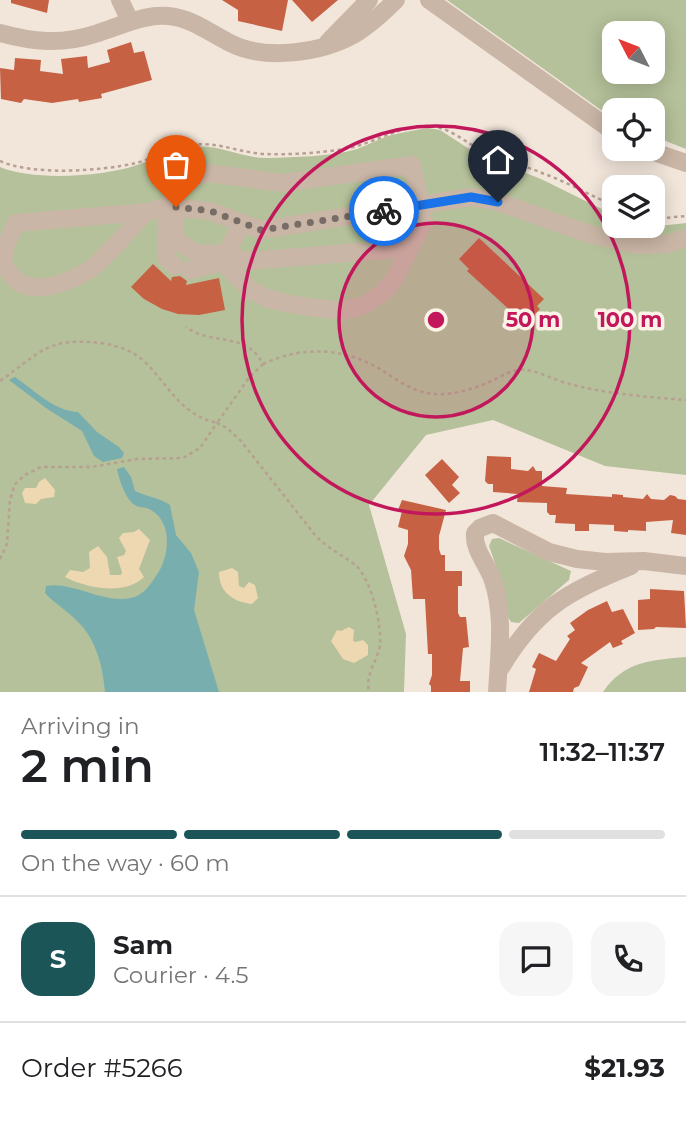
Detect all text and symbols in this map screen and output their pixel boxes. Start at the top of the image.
north arrow [602,21,665,84]
map controls [602,21,665,238]
button: locate [602,98,665,161]
pin [468,130,528,202]
pin [146,135,206,207]
icon: home [479,141,517,179]
icon: bag [157,146,195,184]
button: layers [602,175,665,238]
courier [349,176,419,246]
icon: bike [365,192,403,230]
text: 50 m [506,307,560,332]
text: 100 m [598,307,662,332]
centre of rings [424,308,448,332]
text: Arriving in [21,712,140,740]
text: 11:32–11:37 [540,736,665,768]
text: 2 min [21,737,154,794]
text: On the way · 60 m [21,849,230,877]
button: chat [499,922,573,996]
button: phone [591,922,665,996]
text: Sam [113,929,173,961]
text: S [50,943,66,975]
text: Courier · 4.5 [113,961,248,989]
text: Order #5266 [21,1052,183,1084]
text: $21.93 [584,1052,665,1084]

